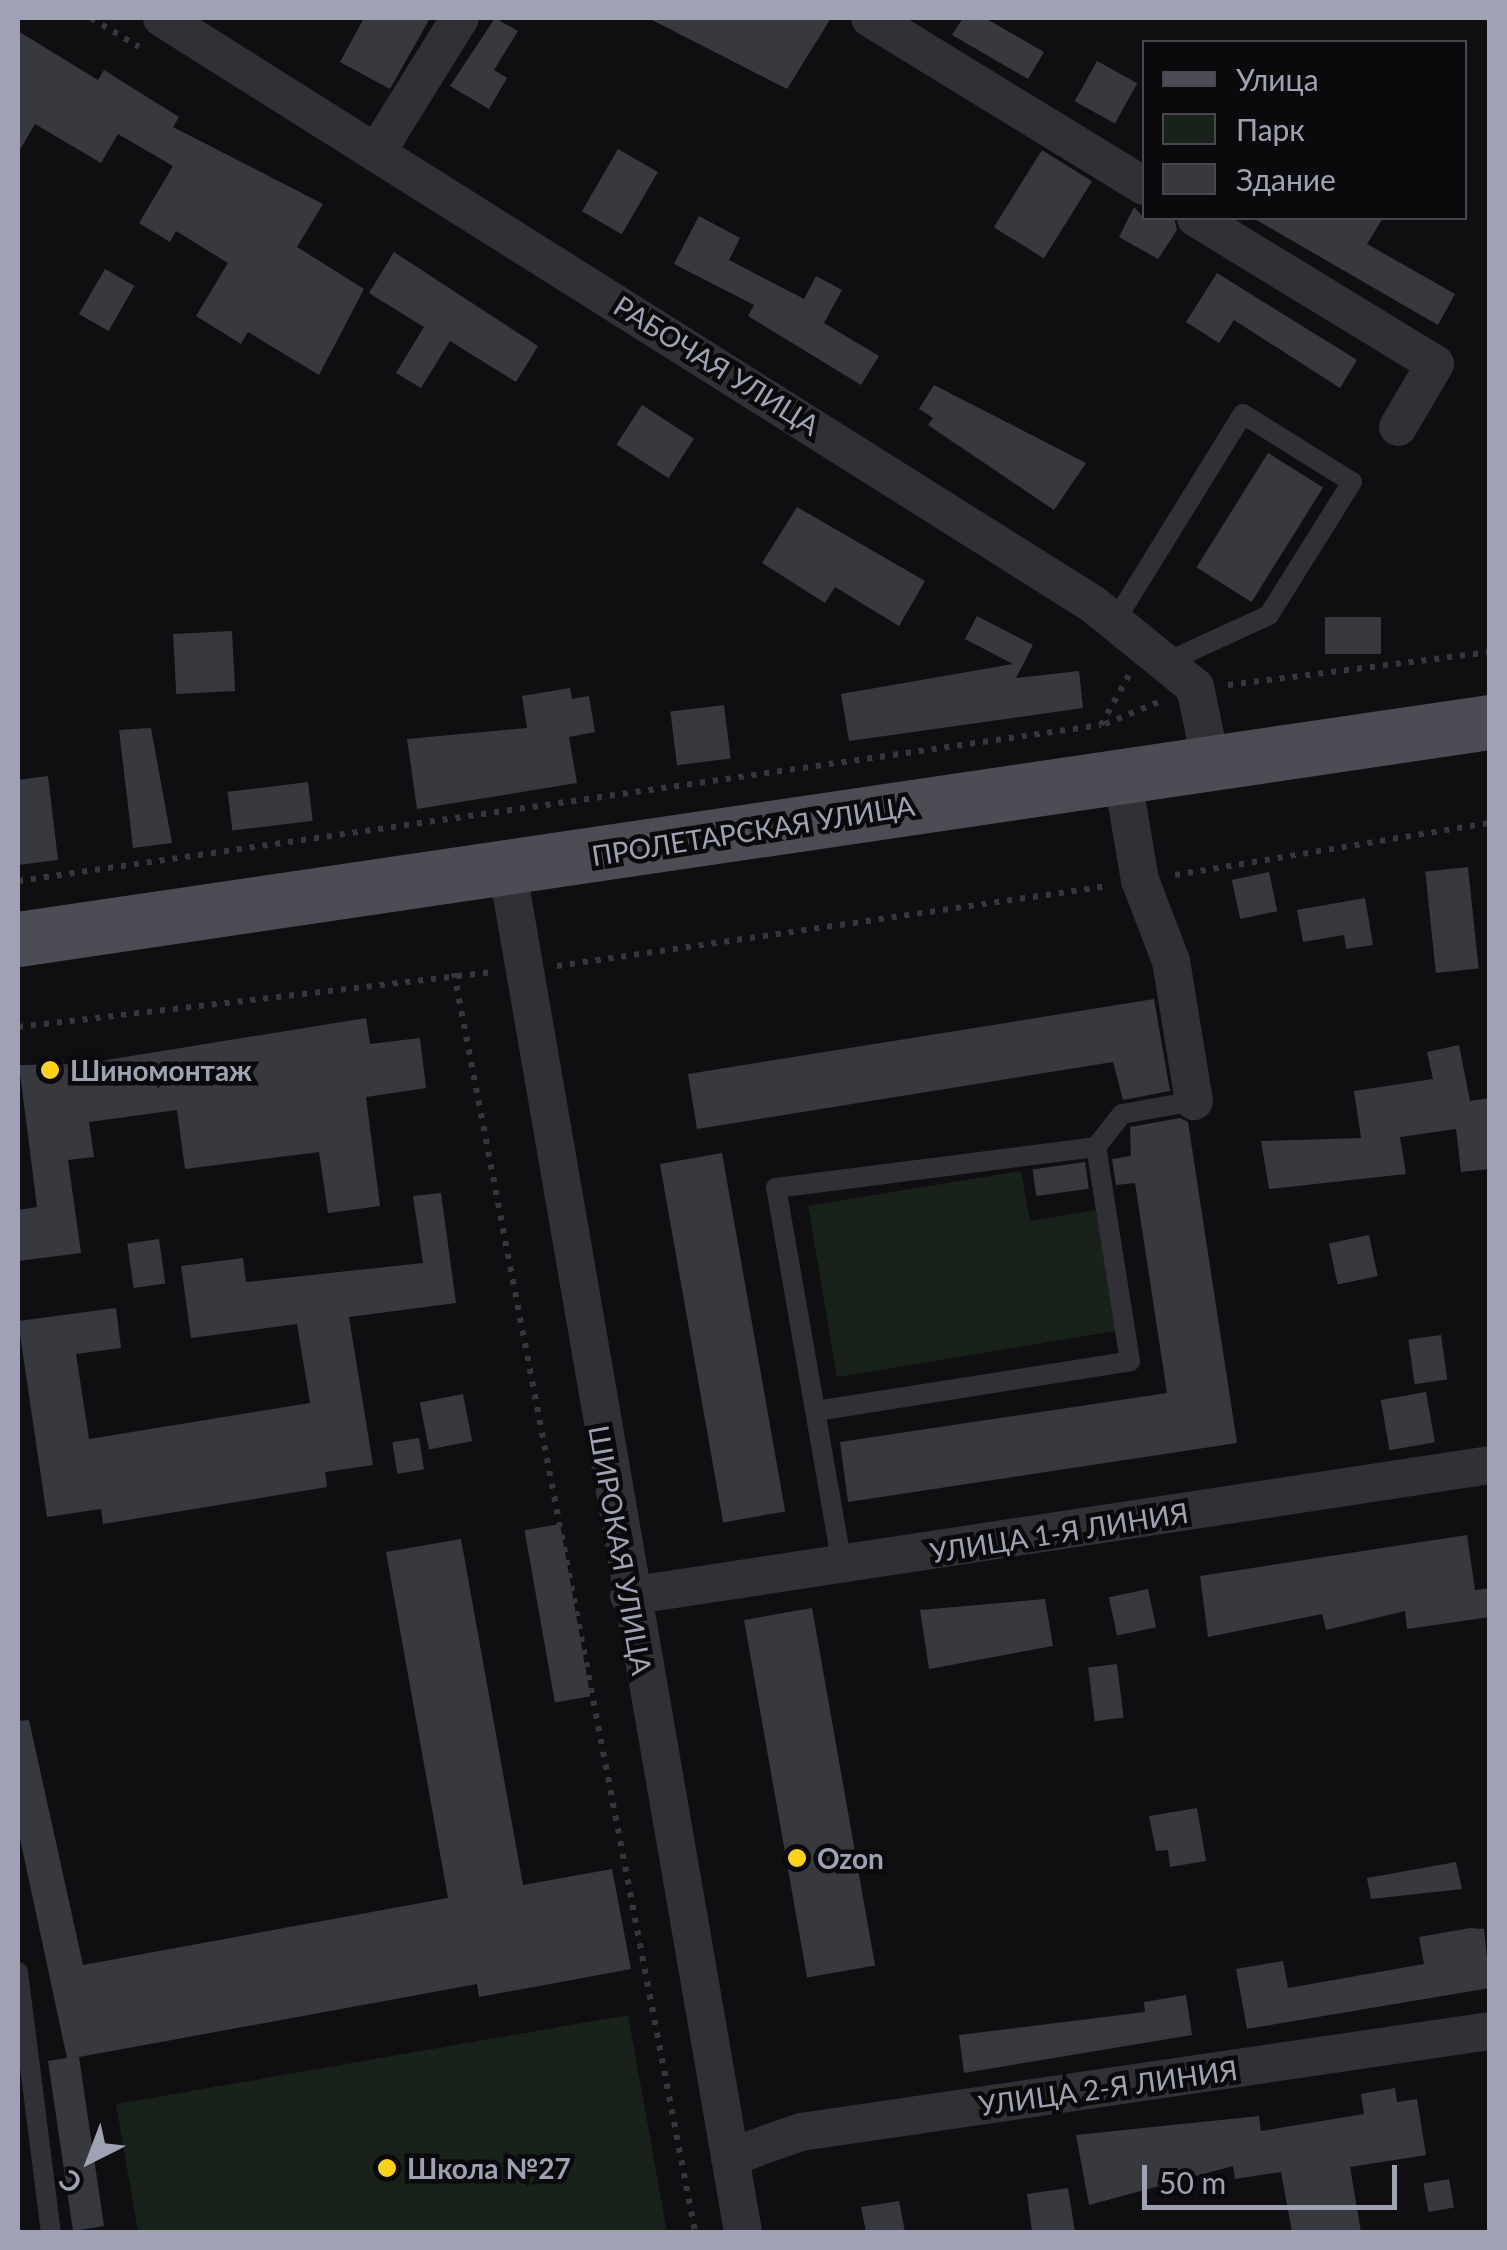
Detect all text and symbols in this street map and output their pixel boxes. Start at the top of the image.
legend [1142,40,1467,220]
text: Улица [1236,61,1319,97]
text: Парк [1236,111,1305,147]
text: Здание [1236,161,1336,197]
street label: РАБОЧАЯ УЛИЦА [608,288,826,442]
street label: ПРОЛЕТАРСКАЯ УЛИЦА [589,788,917,872]
place label: Шиномонтаж [70,1053,252,1087]
marker: Шиномонтаж [39,1059,61,1081]
street label: ШИРОКАЯ УЛИЦА [583,1423,659,1677]
street label: УЛИЦА 1-Я ЛИНИЯ [927,1495,1191,1569]
place label: Ozon [817,1841,884,1875]
marker: Ozon [786,1847,808,1869]
street label: УЛИЦА 2-Я ЛИНИЯ [976,2052,1240,2122]
north arrow [40,2110,140,2210]
scale bar [1147,2145,1402,2207]
place label: Школа №27 [407,2151,571,2185]
marker: Школа №27 [376,2157,398,2179]
text: С [52,2163,88,2201]
text: 50 m [1159,2164,1226,2200]

